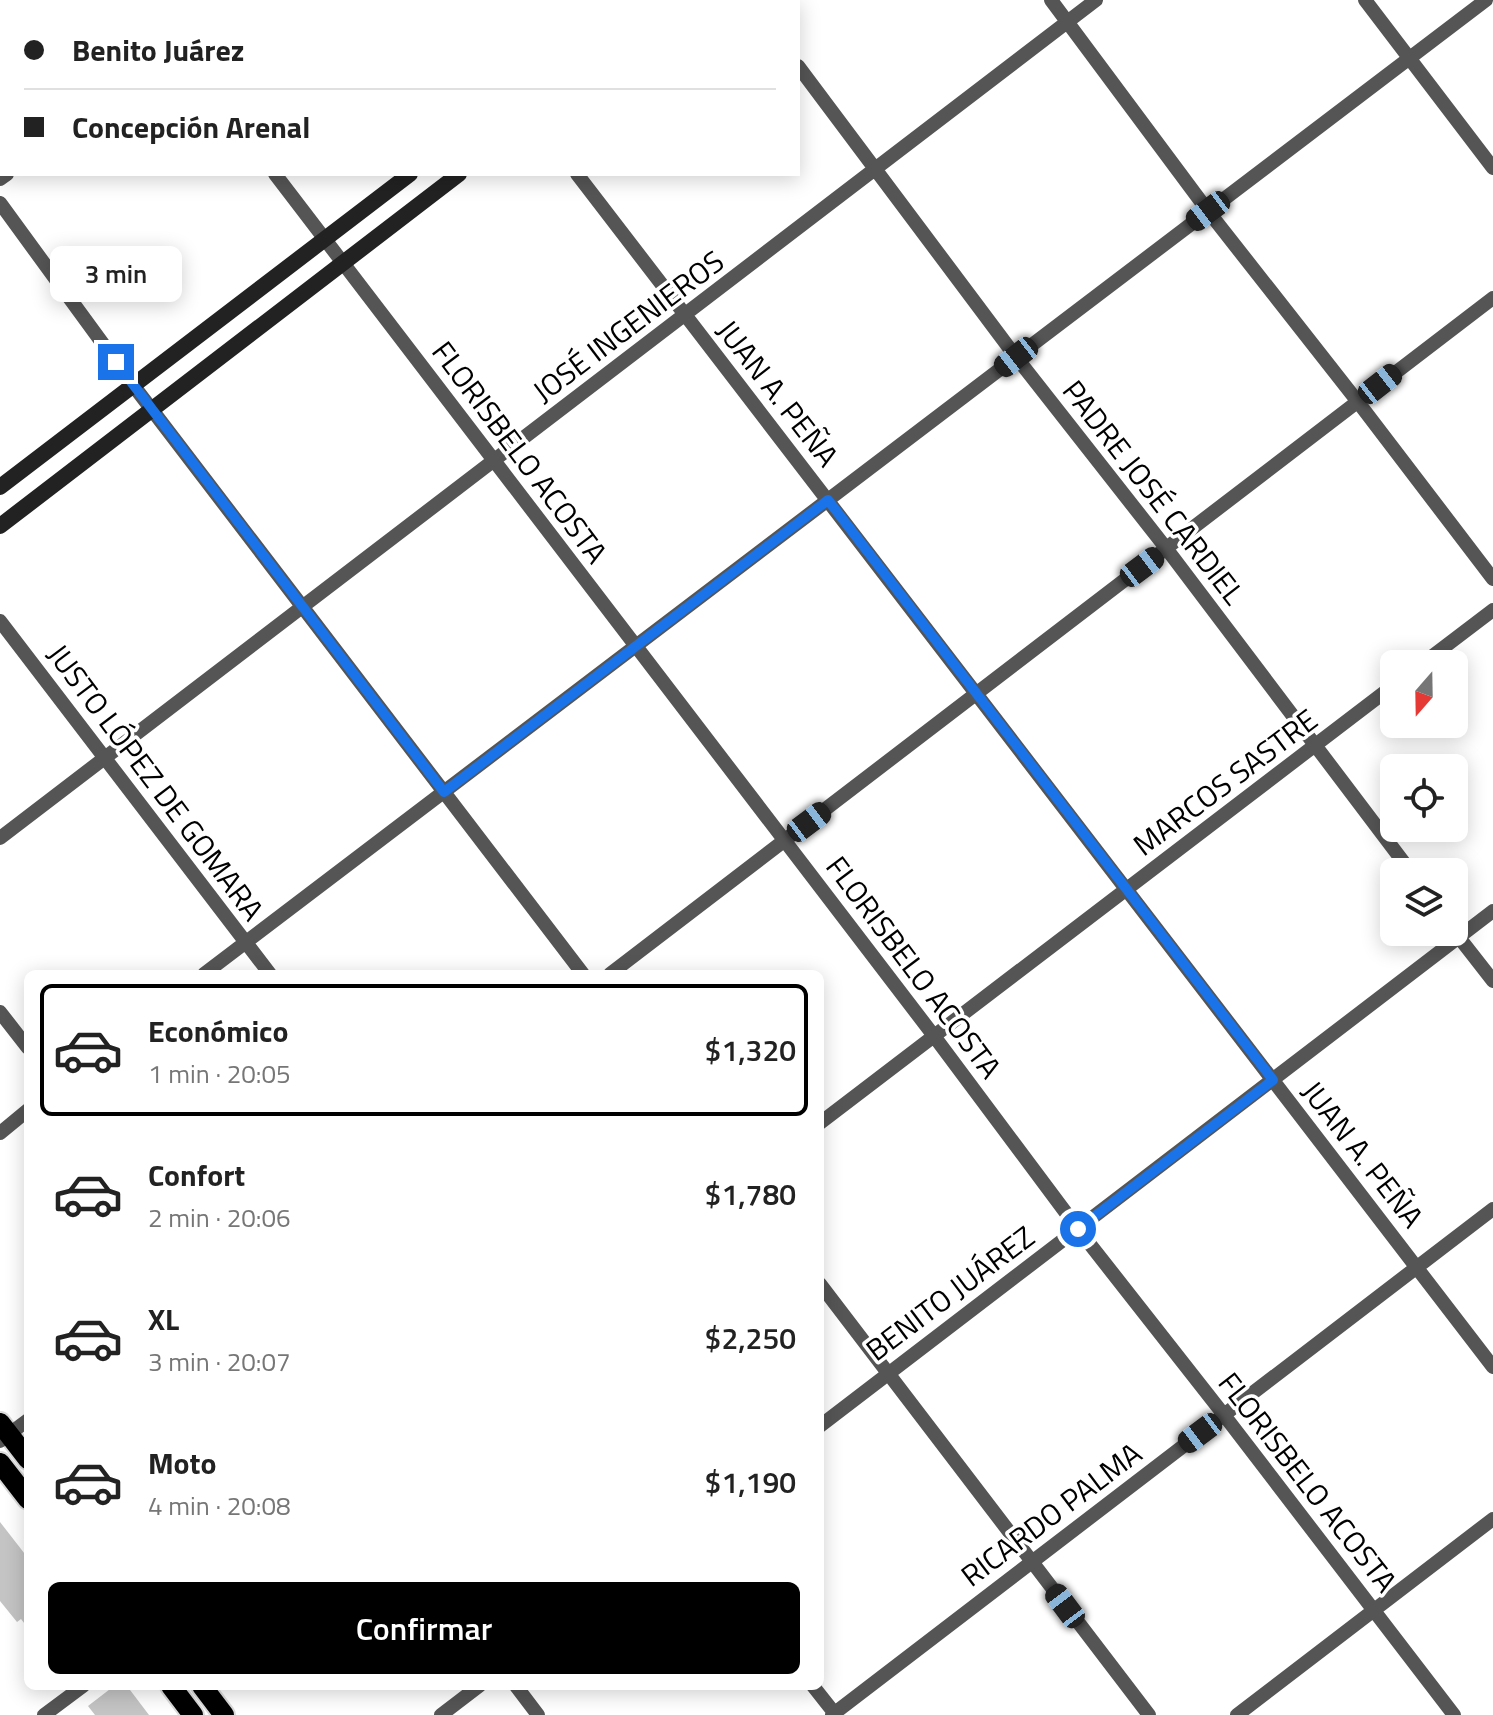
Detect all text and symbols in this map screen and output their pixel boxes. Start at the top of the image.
text: Benito Juárez [72,27,244,73]
text: Concepción Arenal [72,104,310,150]
car [1182,187,1234,235]
street label: JOSÉ INGENIEROS [523,239,733,413]
callout: 3 min [50,246,182,302]
text: 3 min [85,254,147,293]
street label: JUAN A. PEÑA [706,309,850,477]
street label: FLORISBELO ACOSTA [421,331,619,573]
car [990,333,1042,381]
route end [98,344,134,380]
car [1354,360,1406,408]
street label: PADRE JOSÉ CARDIEL [1052,370,1256,614]
car [1116,543,1168,591]
street label: JUSTO LÓPEZ DE GOMARA [36,634,276,930]
north arrow [1380,650,1468,738]
map controls [1380,650,1468,946]
street label: MARCOS SASTRE [1123,697,1327,867]
button: locate [1380,754,1468,842]
car [783,798,835,846]
street label: FLORISBELO ACOSTA [815,846,1013,1088]
button: layers [1380,858,1468,946]
text: Económico [148,1008,288,1054]
icon: car [52,1014,124,1086]
text: $1,320 [705,1027,796,1073]
text: 1 min · 20:05 [148,1054,291,1093]
street label: JUAN A. PEÑA [1291,1070,1435,1238]
text: Confort [148,1152,245,1198]
icon: car [52,1158,124,1230]
text: $1,780 [705,1171,796,1217]
text: 2 min · 20:06 [148,1198,291,1237]
route start [1060,1211,1096,1247]
street label: BENITO JUÁREZ [856,1214,1044,1372]
text: XL [148,1296,179,1342]
icon: car [52,1302,124,1374]
text: $2,250 [705,1315,796,1361]
text: 3 min · 20:07 [148,1342,291,1381]
street label: FLORISBELO ACOSTA [1207,1362,1409,1602]
car [1174,1409,1226,1457]
street label: RICARDO PALMA [951,1430,1151,1598]
text: Moto [148,1440,216,1486]
icon: car [52,1446,124,1518]
text: $1,190 [705,1459,796,1505]
text: 4 min · 20:08 [148,1486,291,1525]
car [1041,1580,1089,1632]
button: Confirmar [48,1582,800,1674]

